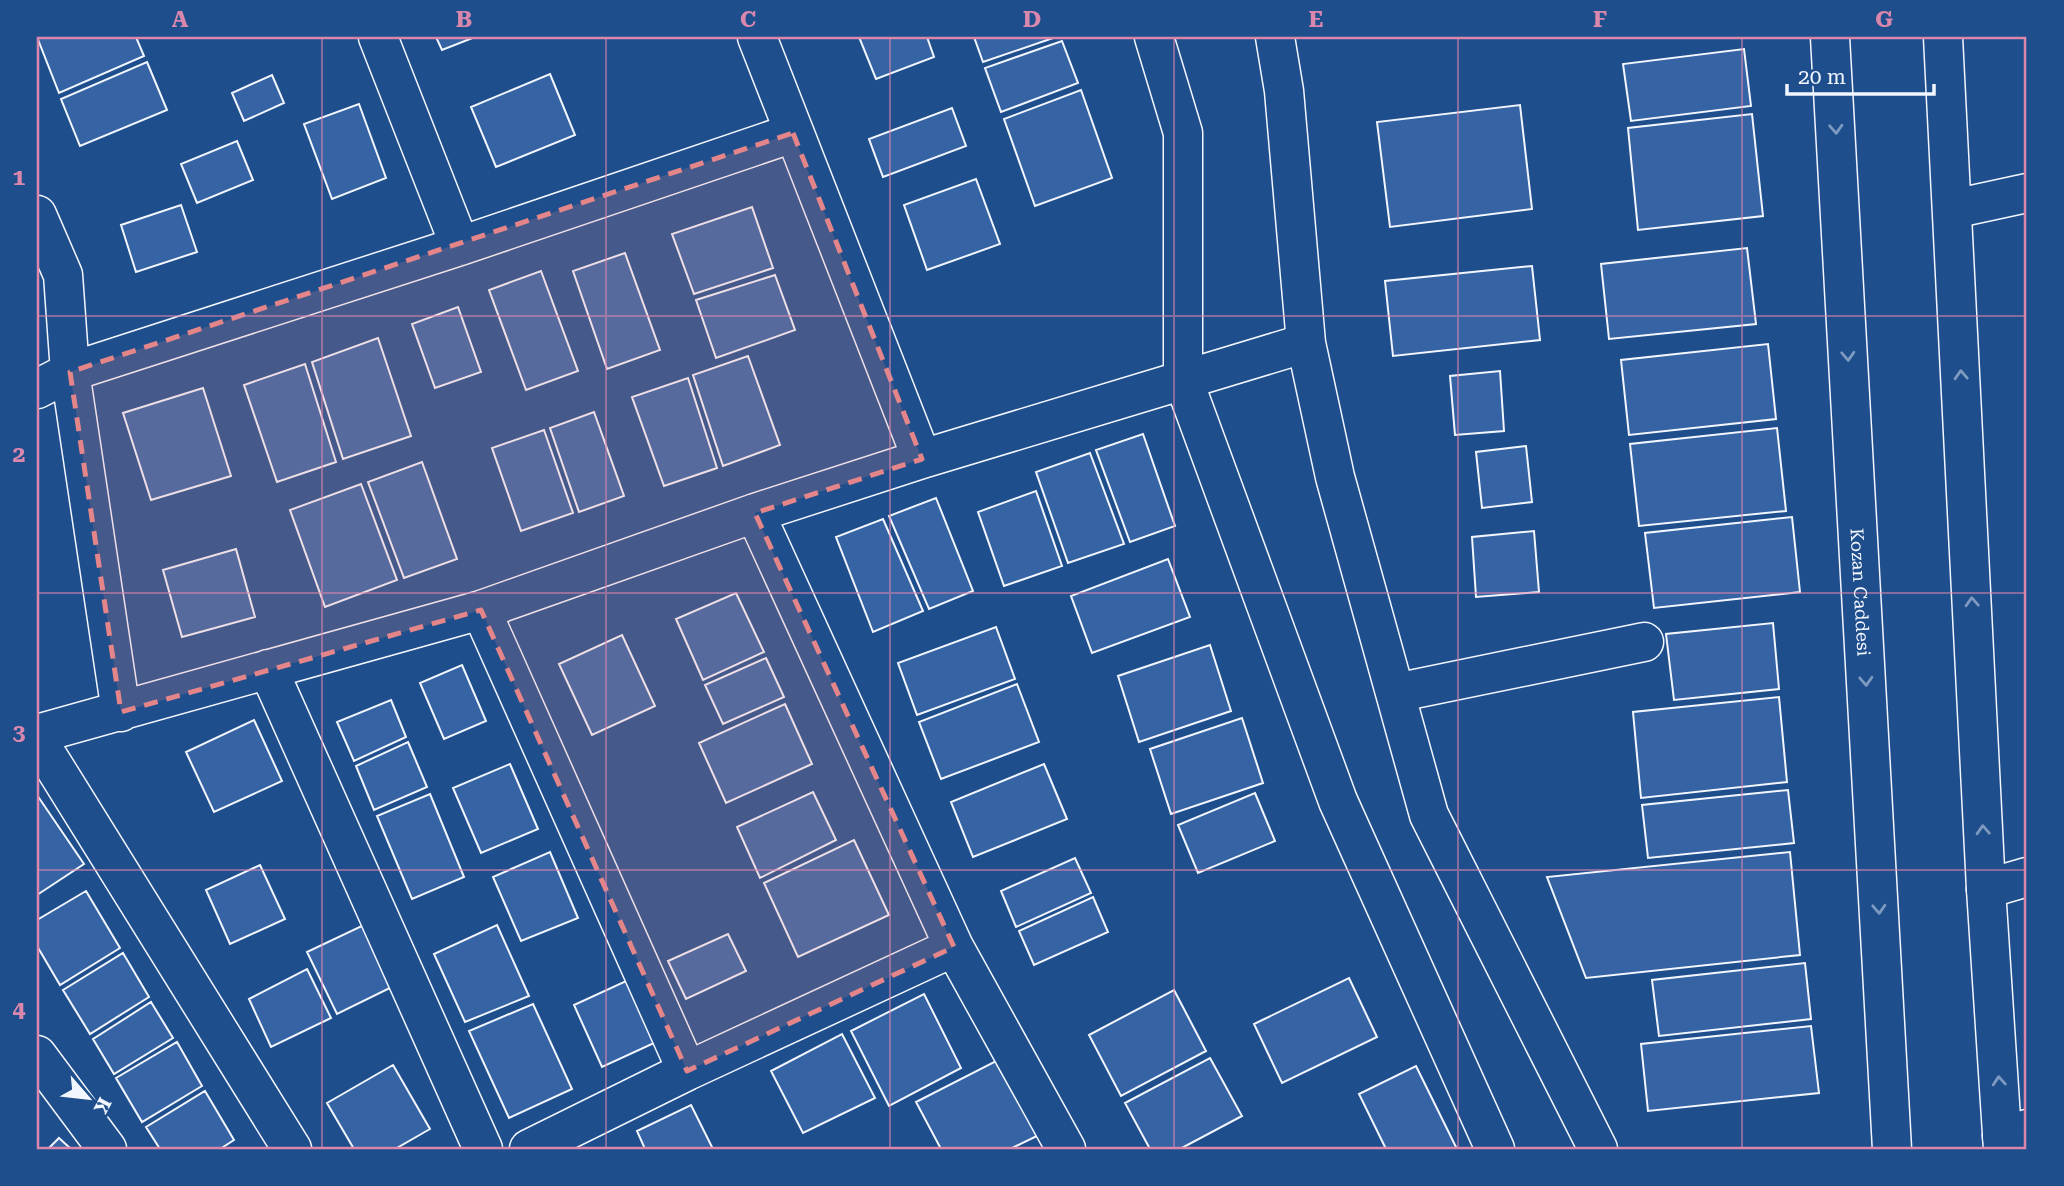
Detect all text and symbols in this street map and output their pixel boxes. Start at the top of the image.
text: A [172,6,189,33]
text: B [456,6,472,33]
text: C [740,6,756,33]
text: D [1023,6,1041,33]
text: E [1309,6,1323,33]
text: F [1593,6,1607,33]
text: G [1875,6,1893,33]
scale bar [1787,52,1934,96]
text: 20 m [1798,65,1846,89]
one-way arrow [1828,124,1843,135]
text: 1 [13,164,26,191]
one-way arrow [1841,351,1856,362]
one-way arrow [1954,369,1969,380]
text: 2 [13,441,25,468]
street label: Kozan Caddesi [1847,528,1875,657]
one-way arrow [1965,597,1980,608]
one-way arrow [1859,676,1874,687]
text: 3 [13,719,26,746]
one-way arrow [1976,824,1991,835]
one-way arrow [1871,903,1886,914]
text: 4 [13,996,26,1023]
north arrow [52,1064,122,1134]
one-way arrow [1991,1075,2006,1086]
text: K [89,1094,116,1118]

